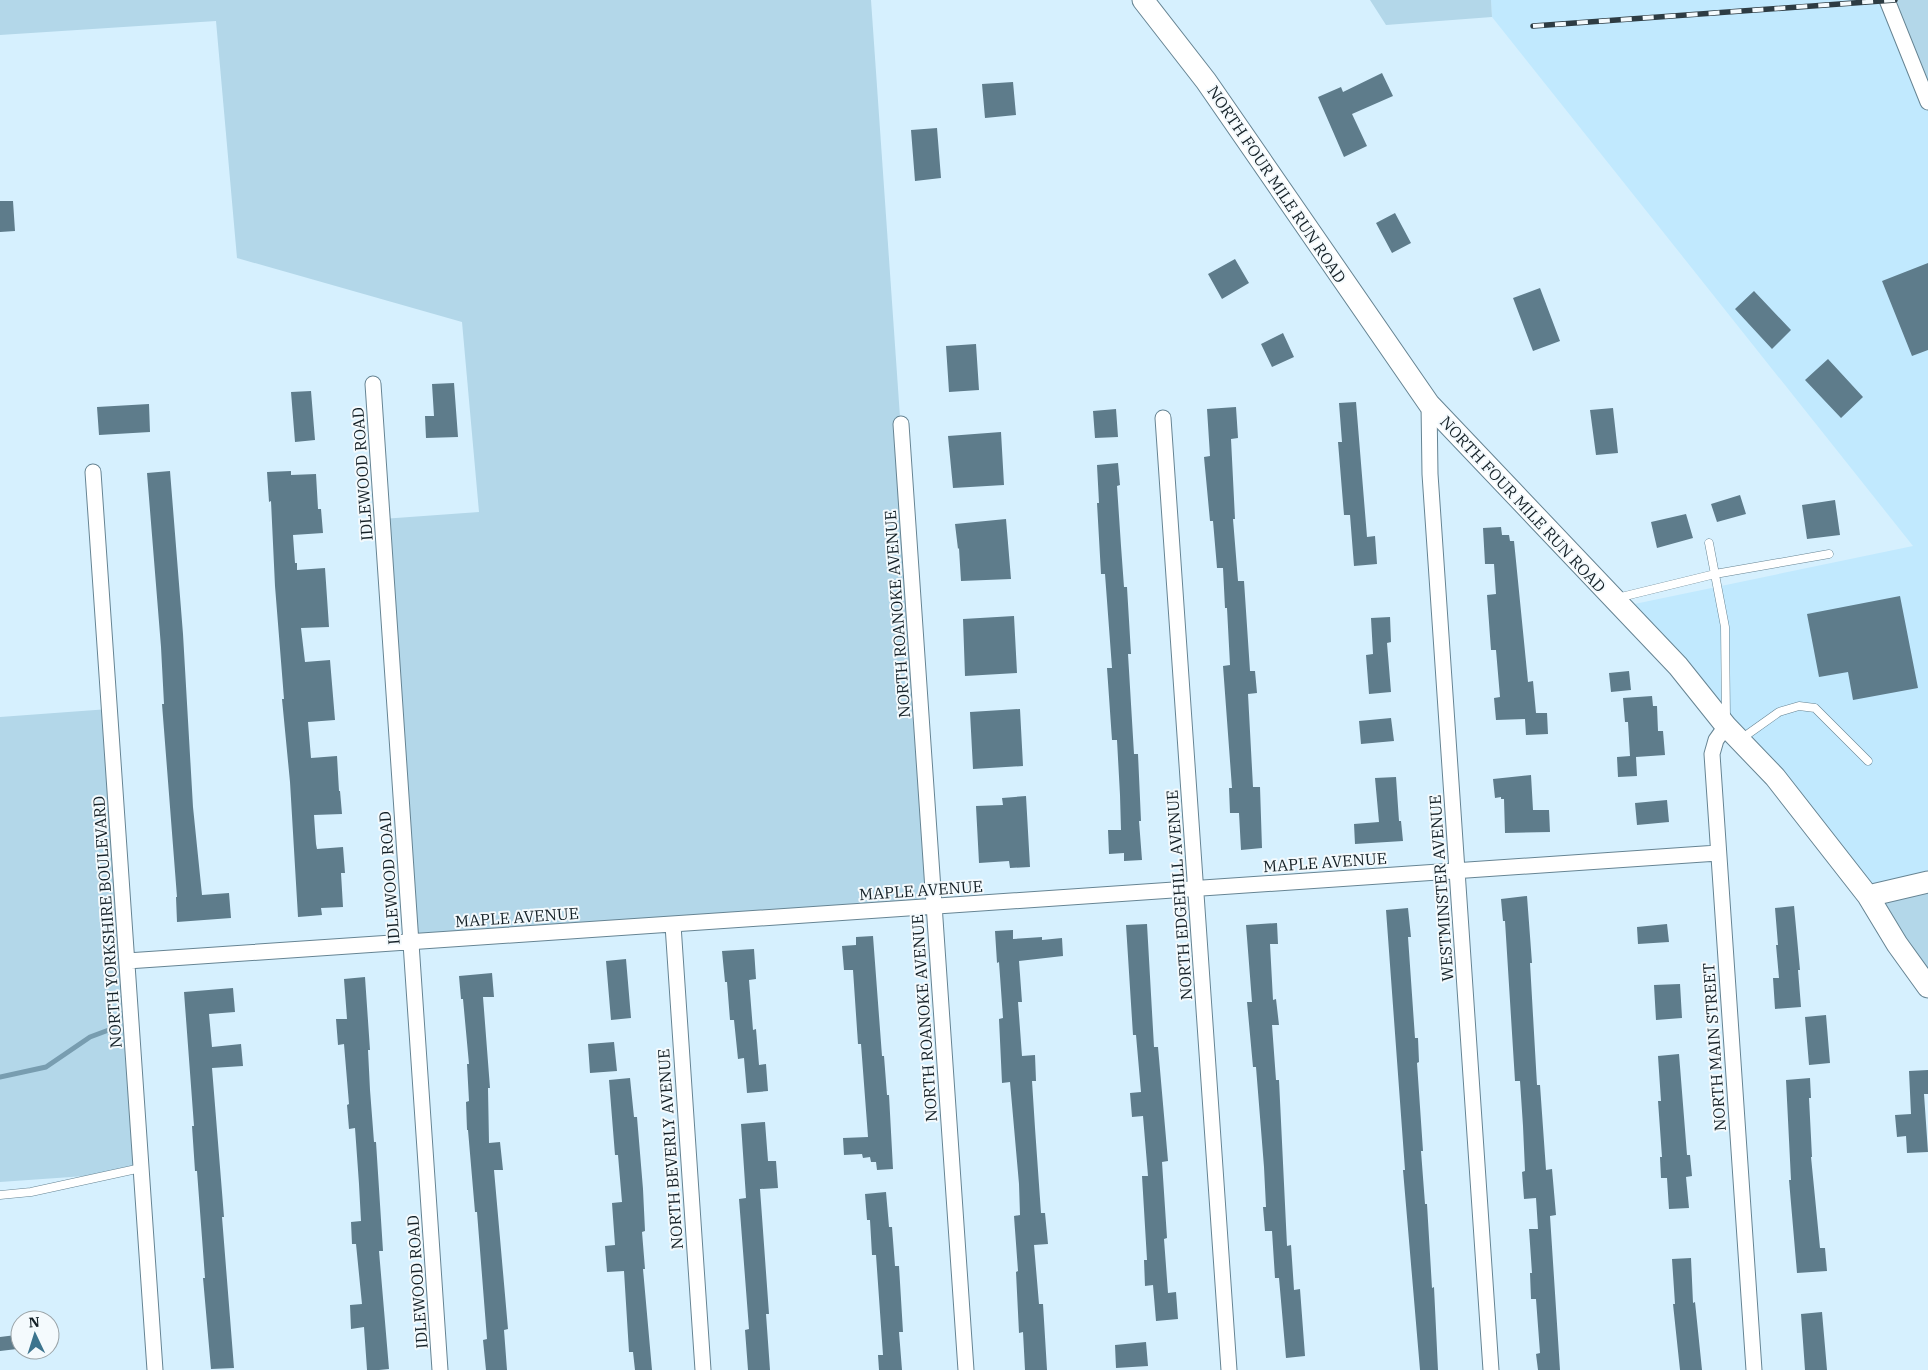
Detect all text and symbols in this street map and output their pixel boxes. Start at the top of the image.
street label: NORTH FOUR MILE RUN ROAD [1203,81,1351,287]
street label: IDLEWOOD ROAD [347,407,377,541]
street label: NORTH FOUR MILE RUN ROAD [1436,412,1610,596]
street label: NORTH ROANOKE AVENUE [880,509,914,719]
street label: NORTH EDGEHILL AVENUE [1162,789,1196,1001]
street label: WESTMINSTER AVENUE [1424,794,1458,982]
street label: NORTH YORKSHIRE BOULEVARD [88,795,126,1049]
street label: IDLEWOOD ROAD [374,811,404,945]
street label: MAPLE AVENUE [1262,848,1388,876]
street label: MAPLE AVENUE [858,876,984,904]
street label: MAPLE AVENUE [454,903,580,931]
street label: NORTH ROANOKE AVENUE [907,913,941,1123]
street label: NORTH MAIN STREET [1698,962,1730,1132]
street label: NORTH BEVERLY AVENUE [653,1048,687,1250]
street label: IDLEWOOD ROAD [402,1215,432,1349]
north arrow [10,1310,60,1360]
text: N [28,1313,40,1331]

